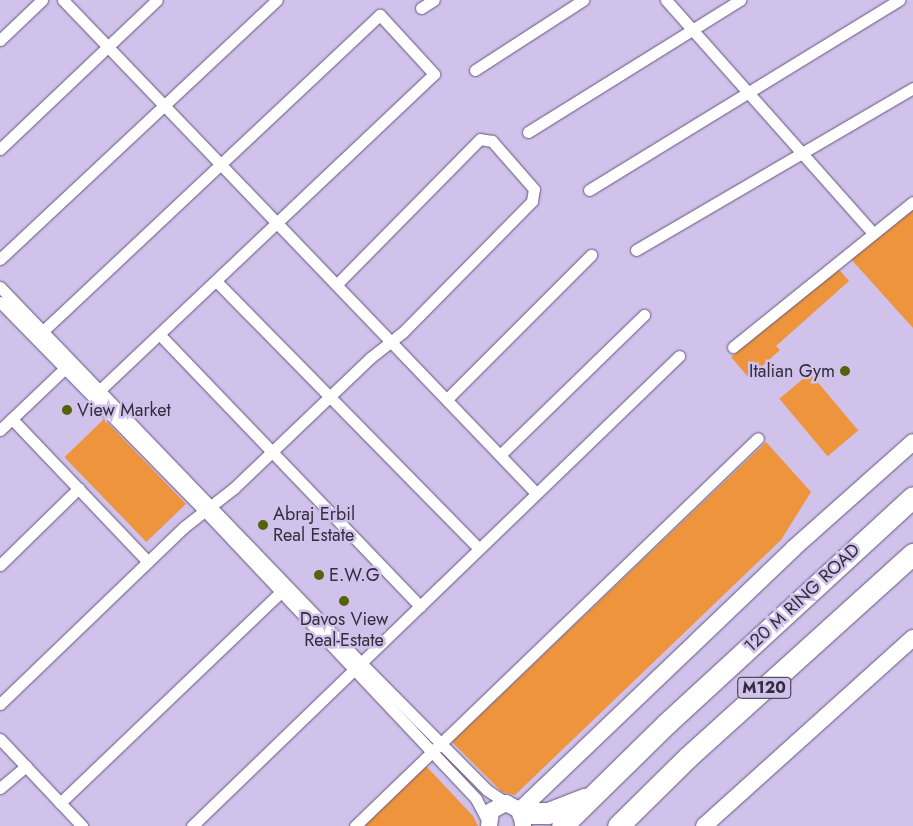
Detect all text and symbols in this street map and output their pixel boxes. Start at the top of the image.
place label: Italian Gym [749,360,835,382]
marker: Italian Gym [839,365,851,377]
place label: View Market [77,399,171,421]
marker: View Market [61,404,73,416]
place label: Abraj Erbil Real Estate [273,504,355,546]
marker: Abraj Erbil Real Estate [257,519,269,531]
street label: 120 M RING ROAD [740,539,864,657]
place label: E.W.G [329,564,380,586]
marker: E.W.G [313,569,325,581]
marker: Davos View Real-Estate [338,595,350,607]
place label: Davos View Real-Estate [300,609,388,652]
road number: M120 [736,674,792,701]

